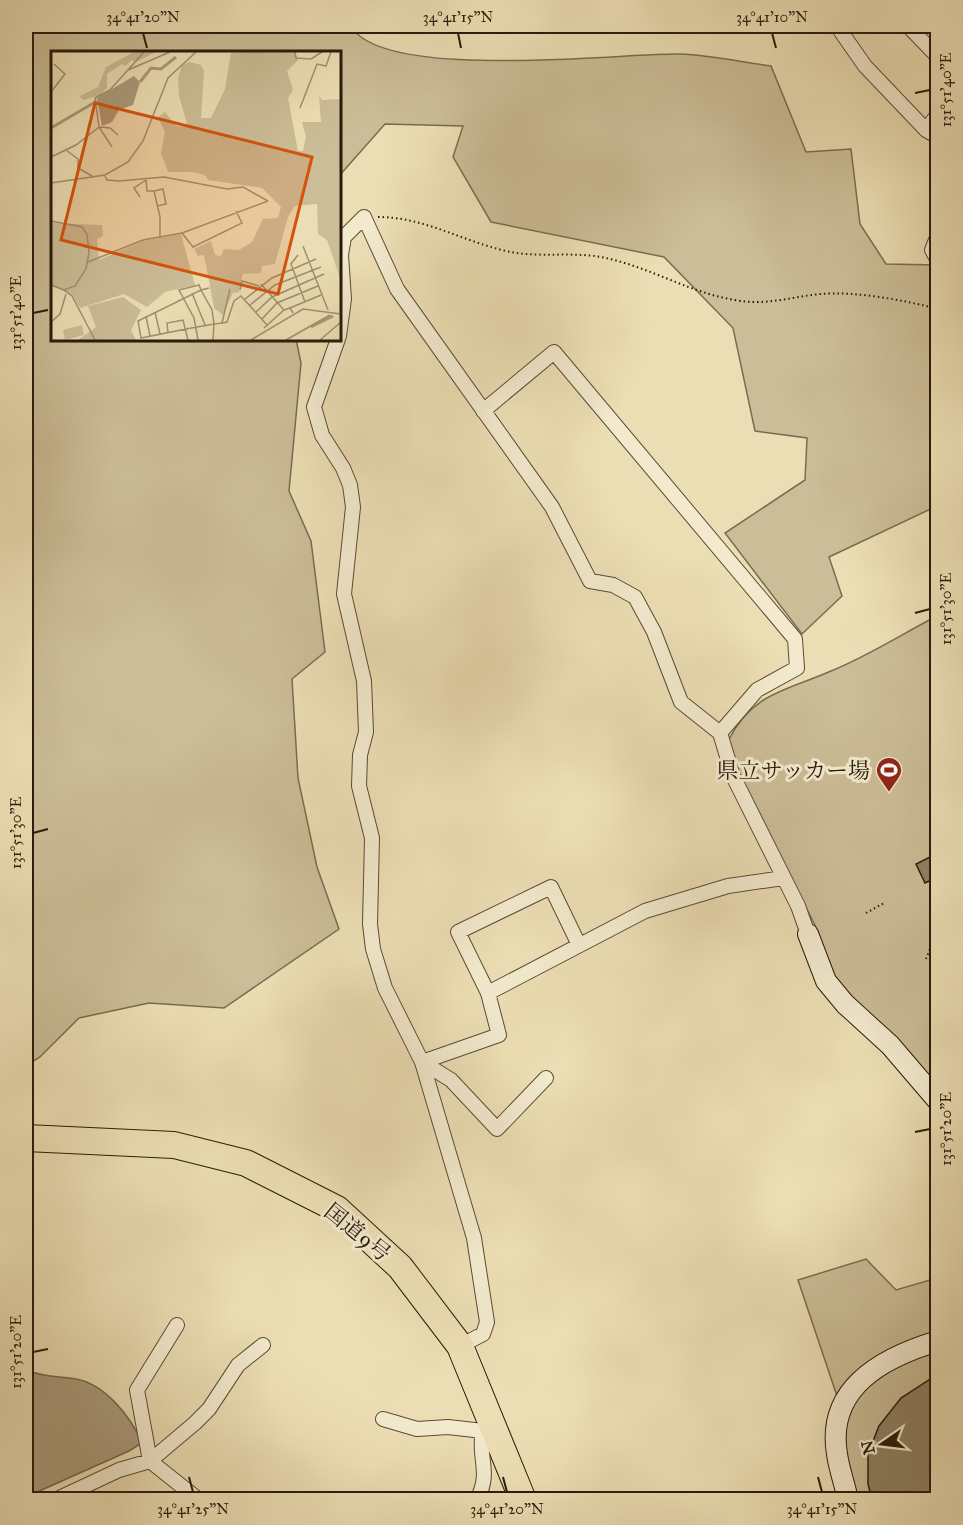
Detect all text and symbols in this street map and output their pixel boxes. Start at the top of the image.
text: 34°41'20"N [106,8,180,26]
text: 34°41'15"N [423,8,493,26]
text: 34°41'10"N [736,8,808,26]
inset map [51,51,340,340]
text: 131°51'40"E [937,52,955,127]
text: 131°51'40"E [7,275,25,350]
text: 131°51'30"E [937,573,955,645]
sports icon: 県立サッカー場 [874,755,904,793]
place label: 県立サッカー場 [716,757,870,784]
text: 131°51'30"E [7,797,25,869]
text: 131°51'20"E [937,1092,955,1166]
street label: 国道9号 [319,1197,396,1267]
text: 131°51'20"E [7,1315,25,1389]
north arrow [852,1414,912,1474]
text: N [857,1438,879,1456]
text: 34°41'25"N [157,1500,229,1518]
text: 34°41'20"N [470,1500,544,1518]
text: 34°41'15"N [787,1500,857,1518]

